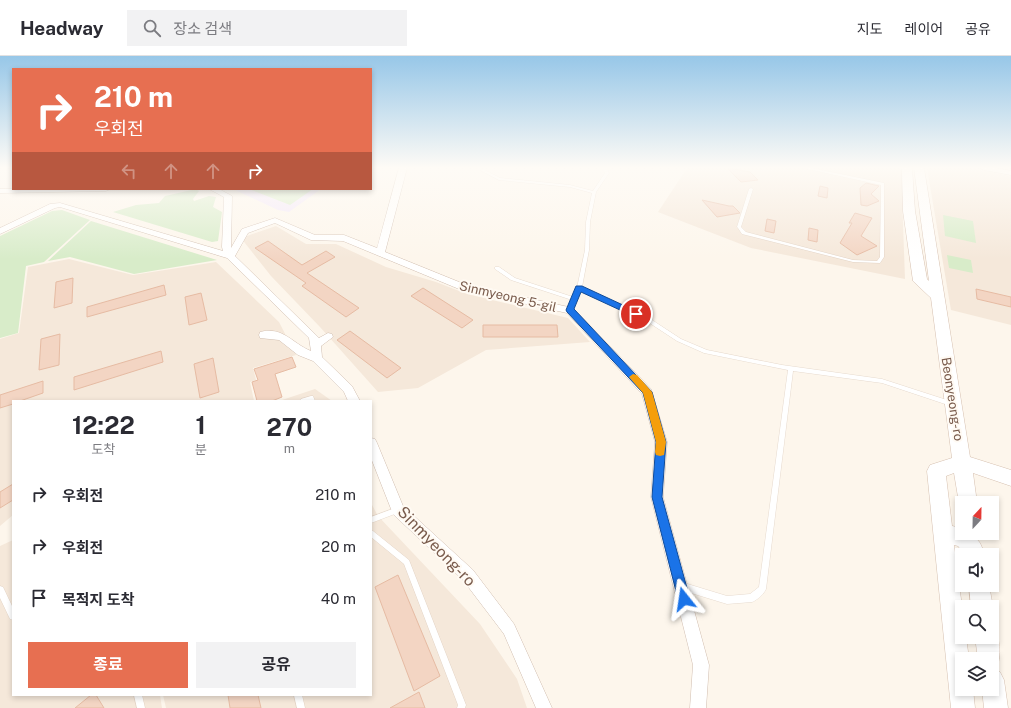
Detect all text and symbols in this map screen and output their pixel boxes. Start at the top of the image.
search box [127,10,407,46]
text: Headway [20,17,103,39]
icon: search [141,17,163,39]
text: 장소 검색 [173,20,232,37]
text: 지도 [857,21,883,37]
text: 레이어 [905,21,943,37]
text: 공유 [965,21,991,37]
text: 210 m [94,80,173,113]
icon: right [28,84,80,136]
text: 우회전 [94,118,144,139]
icon: left [118,160,140,182]
icon: ahead [160,160,182,182]
icon: ahead [202,160,224,182]
icon: right [244,160,266,182]
street label: Sinmyeong 5-gil [458,278,558,315]
pin [619,297,653,331]
icon: arrive [625,303,647,325]
street label: Beonyeong-ro [938,356,967,442]
text: 12:22 [72,411,135,439]
text: 1 [196,411,206,439]
text: 270 [267,413,312,441]
text: m [284,441,295,456]
text: 도착 [91,442,115,457]
text: 분 [195,442,207,457]
icon: right [28,483,50,505]
text: 210 m [315,486,356,503]
text: 우회전 [62,487,103,504]
north arrow [955,496,999,540]
map controls [955,496,999,696]
street label: Sinmyeong-ro [394,502,480,590]
icon: right [28,535,50,557]
text: 20 m [321,538,356,555]
text: 우회전 [62,539,103,556]
button: sound [955,548,999,592]
position arrow [663,578,705,620]
icon: arrive [28,587,50,609]
text: 40 m [321,590,356,607]
text: 목적지 도착 [62,591,134,608]
button: search [955,600,999,644]
button: 종료 [28,642,188,688]
button: 공유 [196,642,356,688]
button: layers [955,652,999,696]

